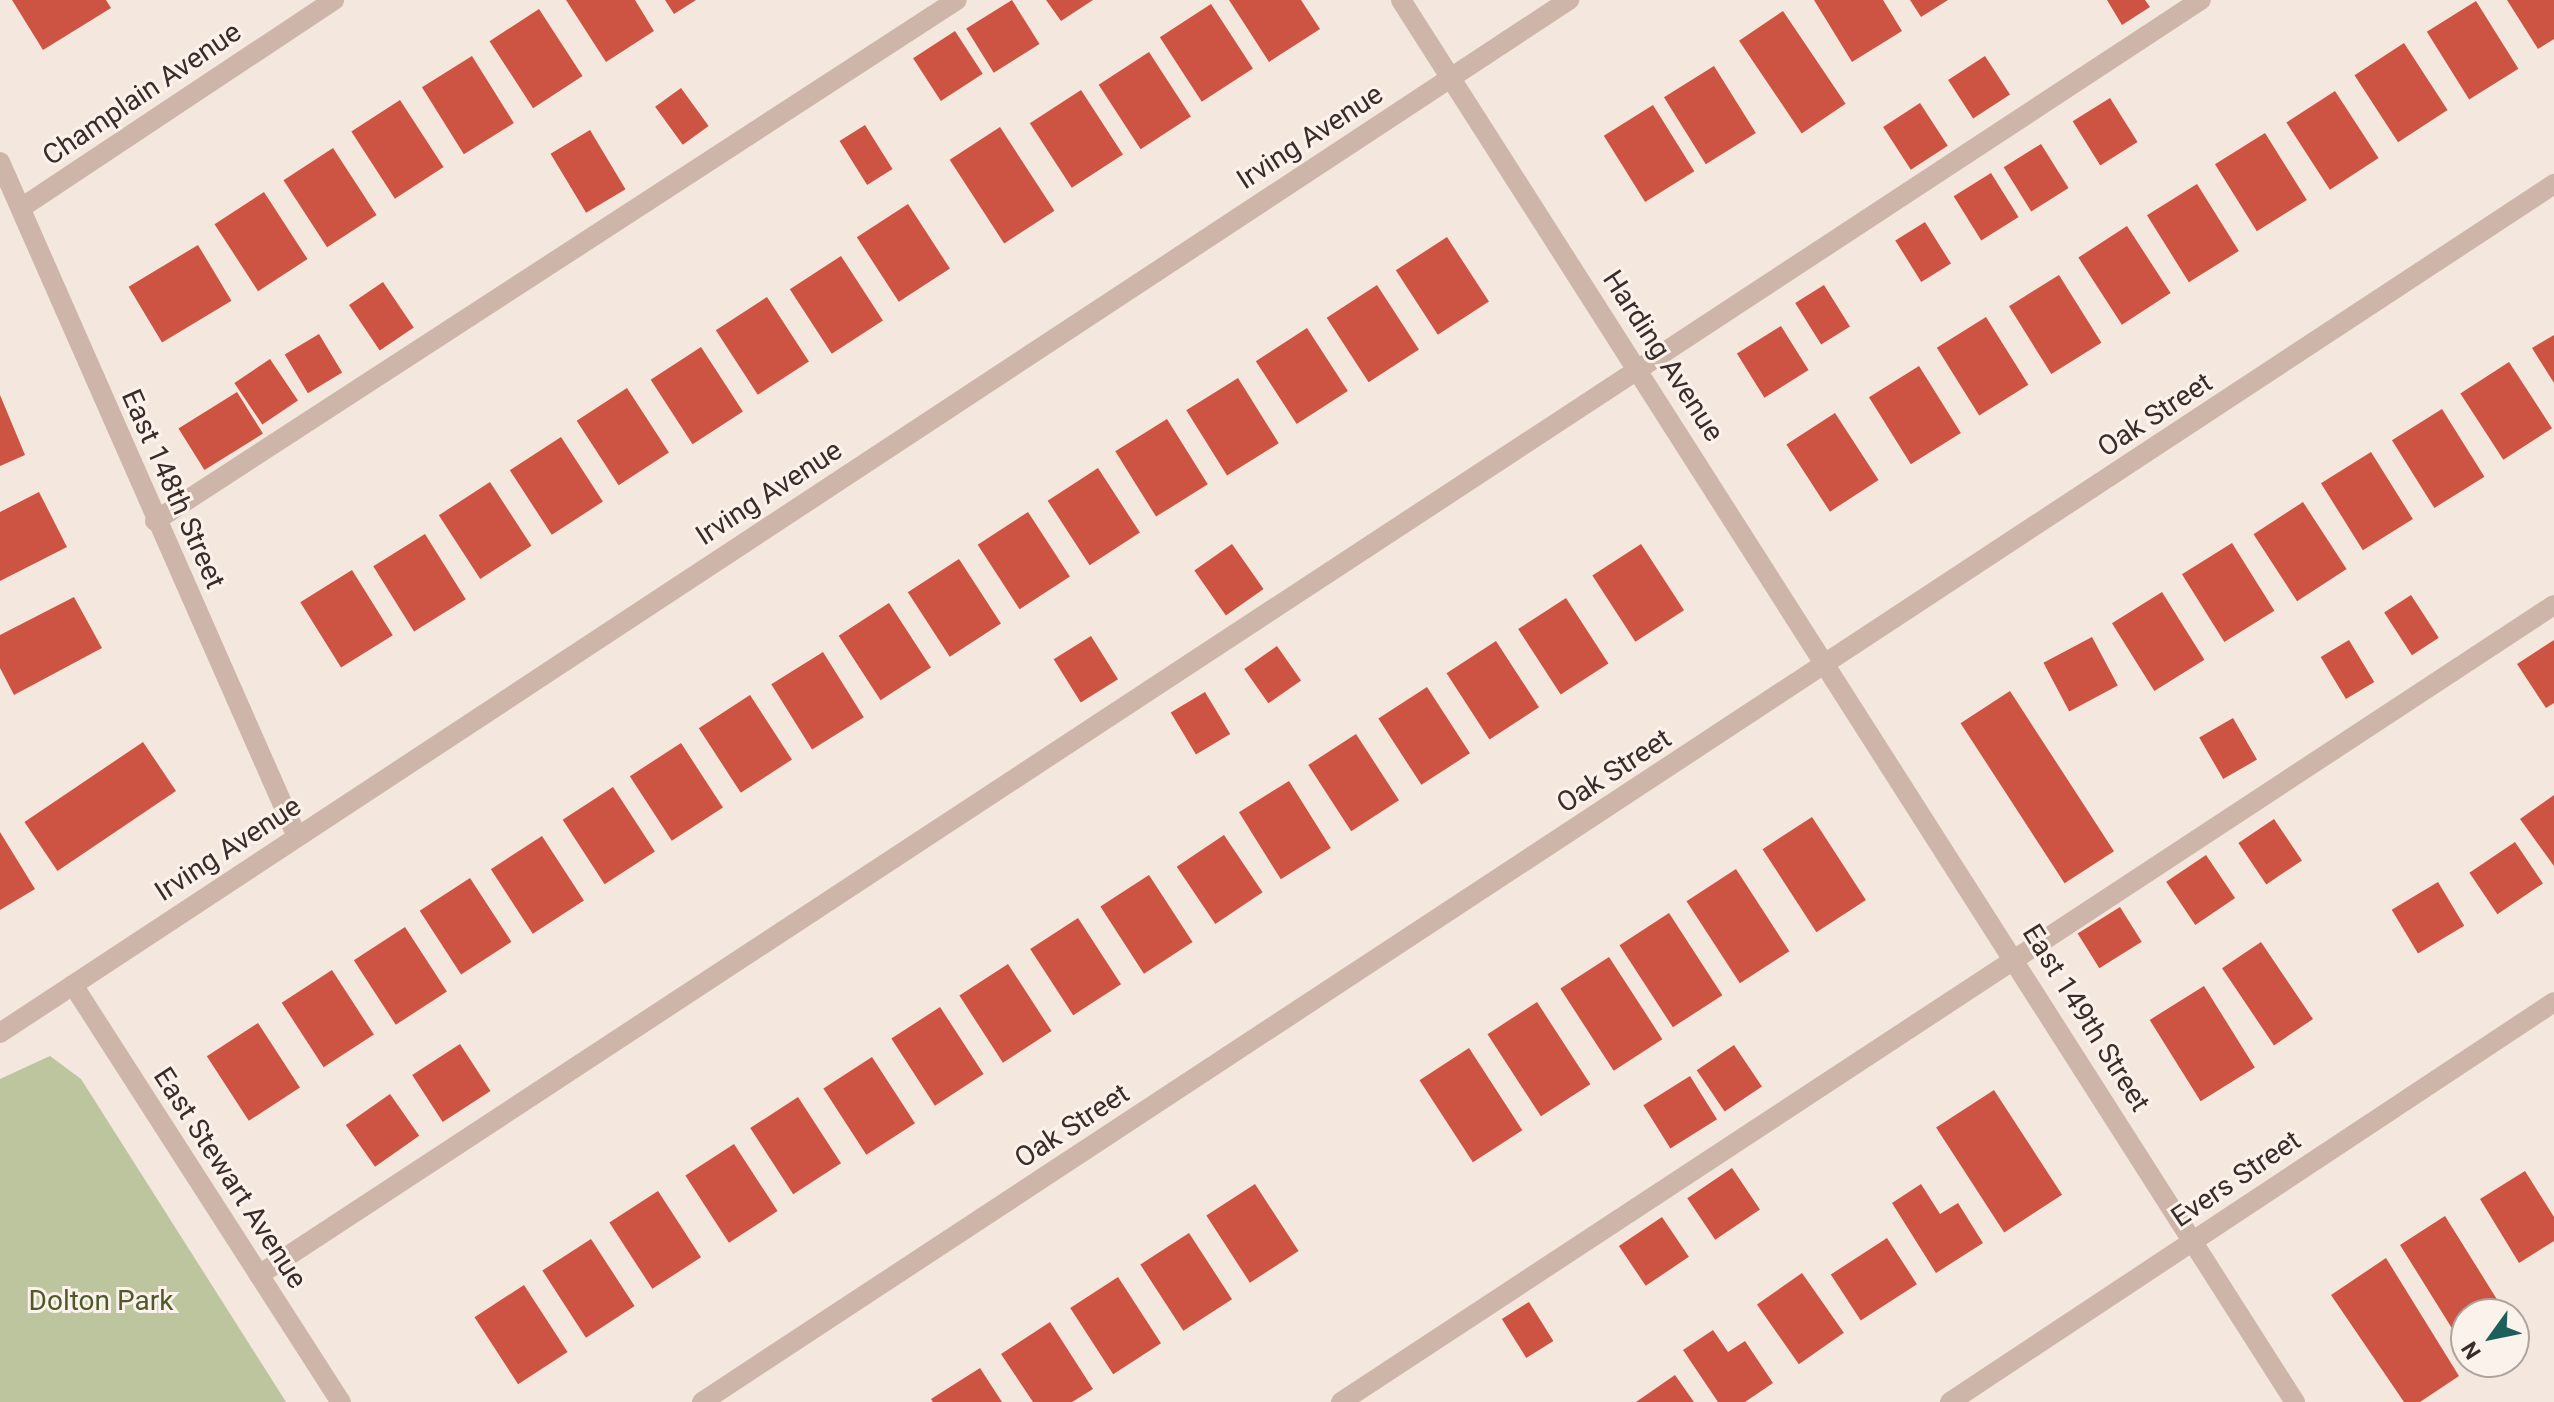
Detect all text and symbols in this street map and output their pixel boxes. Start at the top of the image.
street label: Champlain Avenue [36,15,248,173]
street label: Irving Avenue [1231,77,1389,197]
street label: Harding Avenue [1595,264,1731,448]
street label: Oak Street [2092,366,2218,464]
street label: East 148th Street [114,384,232,594]
street label: Irving Avenue [690,433,848,553]
street label: Oak Street [1551,722,1677,820]
street label: Irving Avenue [149,789,307,909]
street label: East 149th Street [2015,918,2157,1118]
street label: East Stewart Avenue [146,1061,314,1295]
street label: Oak Street [1009,1077,1135,1175]
street label: Evers Street [2165,1124,2307,1234]
park label: Dolton Park [29,1284,173,1318]
north arrow [2450,1298,2530,1378]
text: N [2456,1337,2486,1364]

